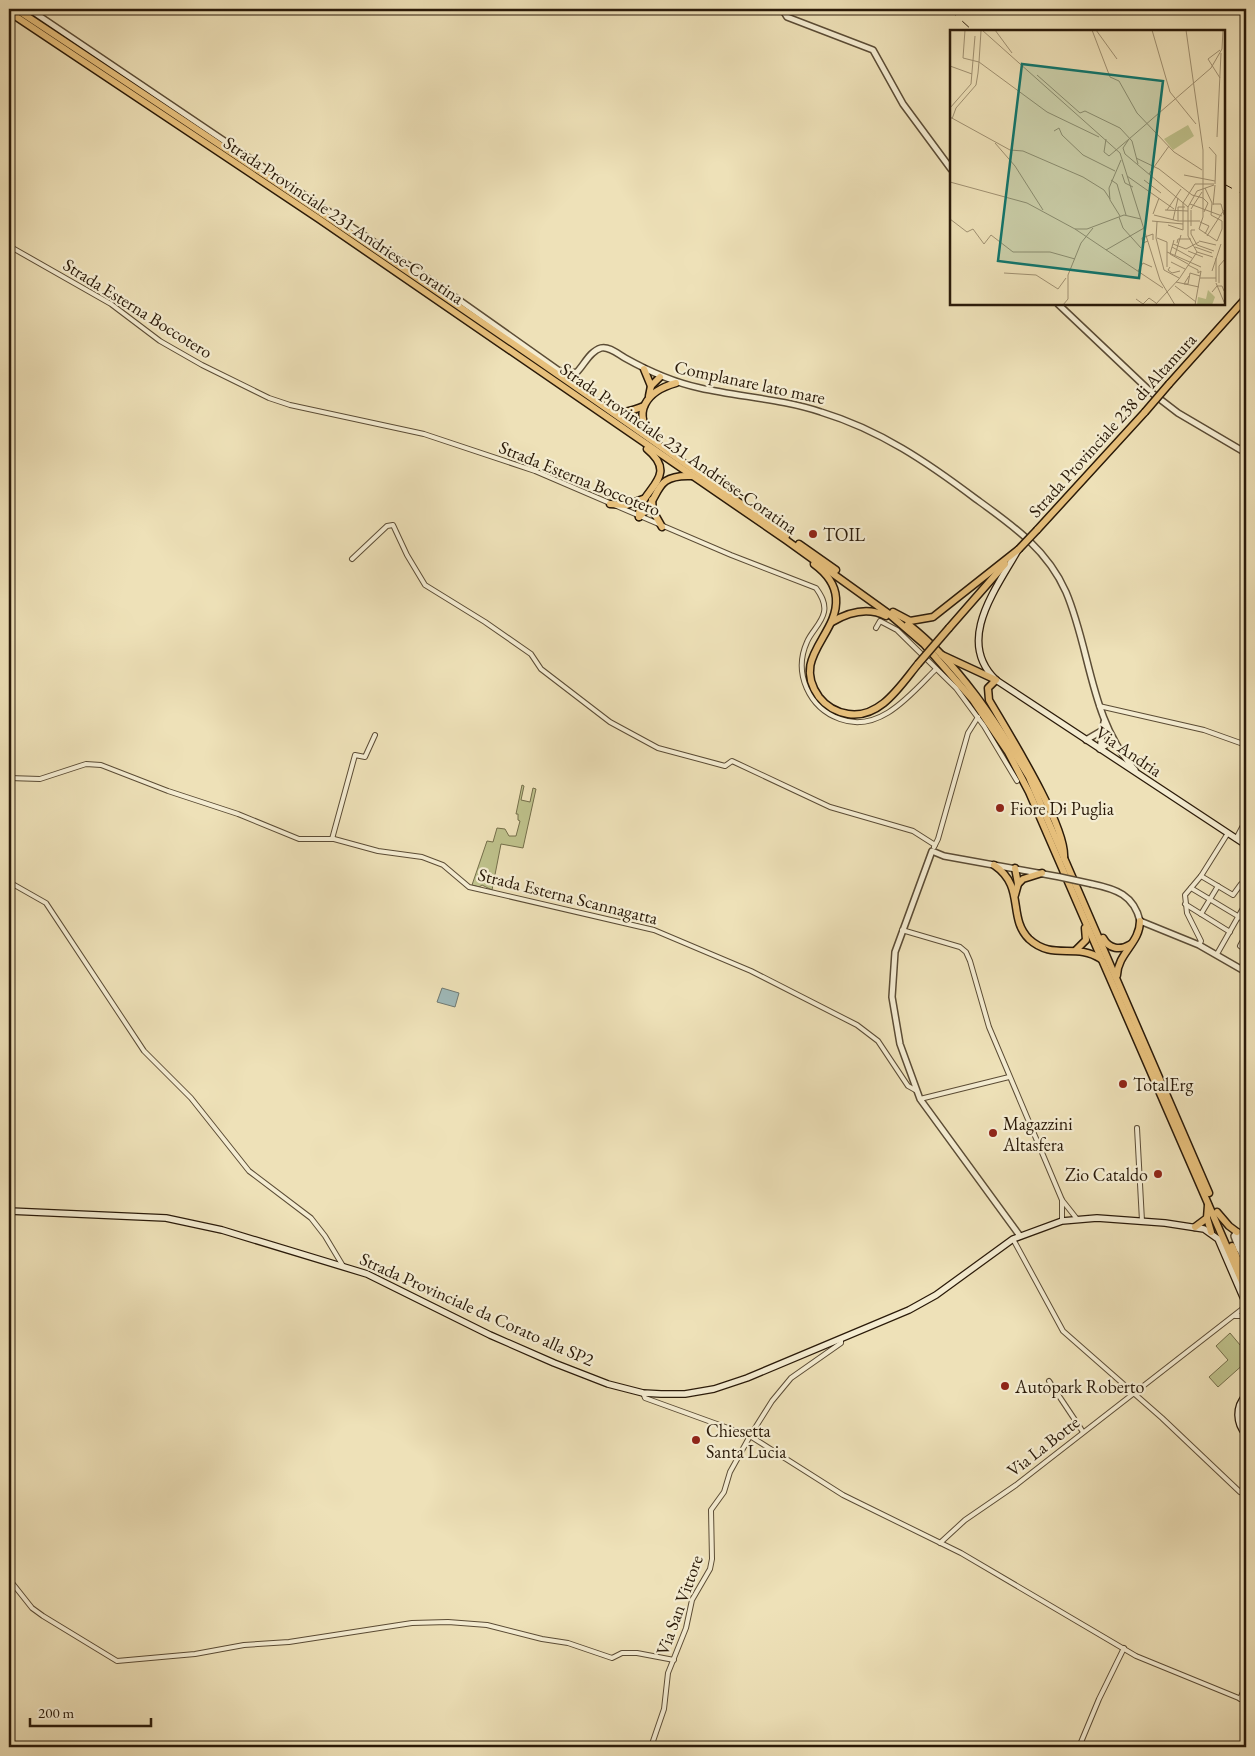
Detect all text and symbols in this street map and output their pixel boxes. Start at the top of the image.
inset map [950,30,1225,305]
street label: Strada Provinciale 231 Andriese-Coratina [220,131,469,310]
street label: Strada Esterna Boccotero [59,253,217,363]
street label: Strada Provinciale 238 di Altamura [1023,327,1201,522]
street label: Complanare lato mare [673,355,827,409]
street label: Strada Provinciale 231 Andriese-Coratina [556,357,803,540]
street label: Strada Esterna Boccotero [496,435,664,521]
place label: TOIL [823,523,866,546]
marker: TOIL [807,528,819,540]
street label: Via Andria [1091,720,1167,782]
place label: Fiore Di Puglia [1010,797,1115,820]
marker: Fiore Di Puglia [994,802,1006,814]
street label: Strada Esterna Scannagatta [476,863,661,930]
place label: TotalErg [1133,1073,1193,1096]
marker: TotalErg [1117,1078,1129,1090]
place label: Magazzini Altasfera [1002,1112,1073,1156]
marker: Magazzini Altasfera [987,1127,999,1139]
place label: Zio Cataldo [1065,1163,1148,1186]
marker: Zio Cataldo [1152,1168,1164,1180]
street label: Strada Provinciale da Corato alla SP2 [356,1247,598,1371]
place label: Autopark Roberto [1014,1375,1144,1398]
marker: Autopark Roberto [999,1380,1011,1392]
street label: Via La Botte [1002,1410,1084,1482]
place label: Chiesetta Santa Lucia [706,1419,787,1463]
marker: Chiesetta Santa Lucia [690,1434,702,1446]
street label: Via San Vittore [650,1552,708,1658]
scale bar [30,1696,151,1728]
text: 200 m [38,1703,75,1722]

